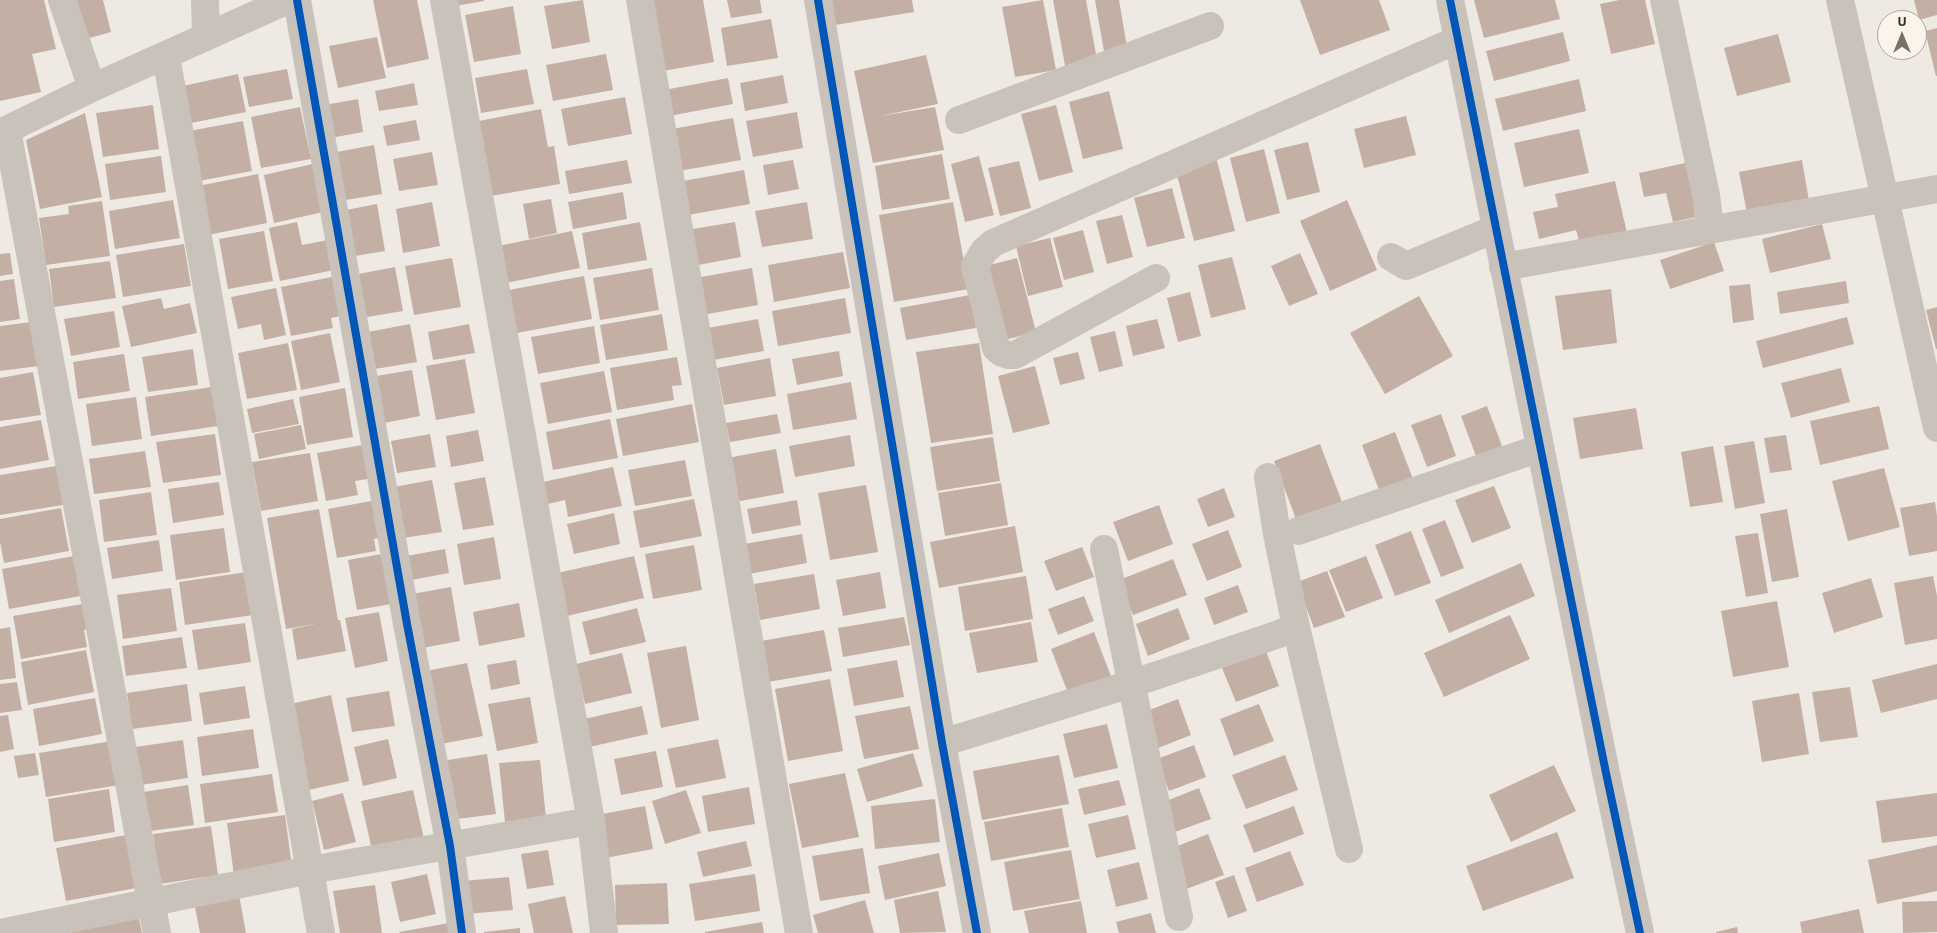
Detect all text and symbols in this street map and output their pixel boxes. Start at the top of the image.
north arrow [1877,10,1927,60]
text: U [1897,10,1907,31]

